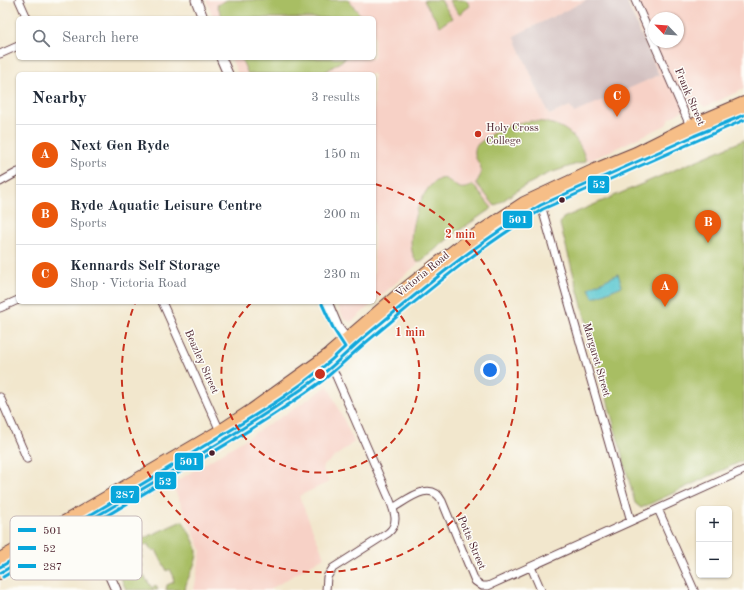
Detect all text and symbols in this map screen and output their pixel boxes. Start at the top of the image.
north arrow [648,12,684,48]
search box [16,16,376,60]
icon: search [30,27,52,49]
text: Search here [62,31,139,46]
street label: Frank Street [672,67,706,127]
pin: C [604,84,630,117]
text: Nearby [32,90,87,107]
text: 3 results [311,91,360,104]
place label: Holy Cross College [486,123,539,147]
marker: Holy Cross College [473,129,483,139]
text: Next Gen Ryde [70,139,170,154]
text: A [40,148,50,161]
text: 150 m [323,148,360,161]
text: Sports [70,157,107,170]
line badge: 52 [587,175,610,194]
text: 52 [593,180,605,191]
unlabelled marker [557,195,567,205]
text: Ryde Aquatic Leisure Centre [70,199,262,214]
text: B [40,208,50,221]
text: 200 m [323,208,360,221]
line badge: 501 [502,210,533,229]
pin: B [695,210,721,243]
text: 501 [508,215,528,226]
text: Sports [70,217,107,230]
text: 2 min [445,229,475,241]
street label: Victoria Road [394,250,452,300]
text: Kennards Self Storage [70,259,220,274]
text: C [41,268,49,281]
text: 230 m [323,268,360,281]
pin: A [652,274,678,307]
text: Shop · Victoria Road [70,277,187,290]
street label: Margaret Street [580,322,612,398]
text: 1 min [395,327,425,339]
street label: Beazley Street [182,328,220,396]
your location [480,360,500,380]
centre of rings [313,367,327,381]
unlabelled marker [207,448,217,458]
line badge: 501 [174,452,204,471]
text: 501 [179,457,199,468]
line badge: 52 [154,471,177,490]
text: 52 [159,477,171,488]
line badge: 287 [110,485,140,504]
text: 287 [115,490,135,501]
map controls [696,506,732,578]
button: + [696,506,732,542]
street label: Potts Street [455,515,487,572]
legend [10,516,142,580]
text: 501 [43,526,62,537]
button: − [696,542,732,578]
text: 52 [43,544,56,555]
text: 287 [43,562,62,573]

